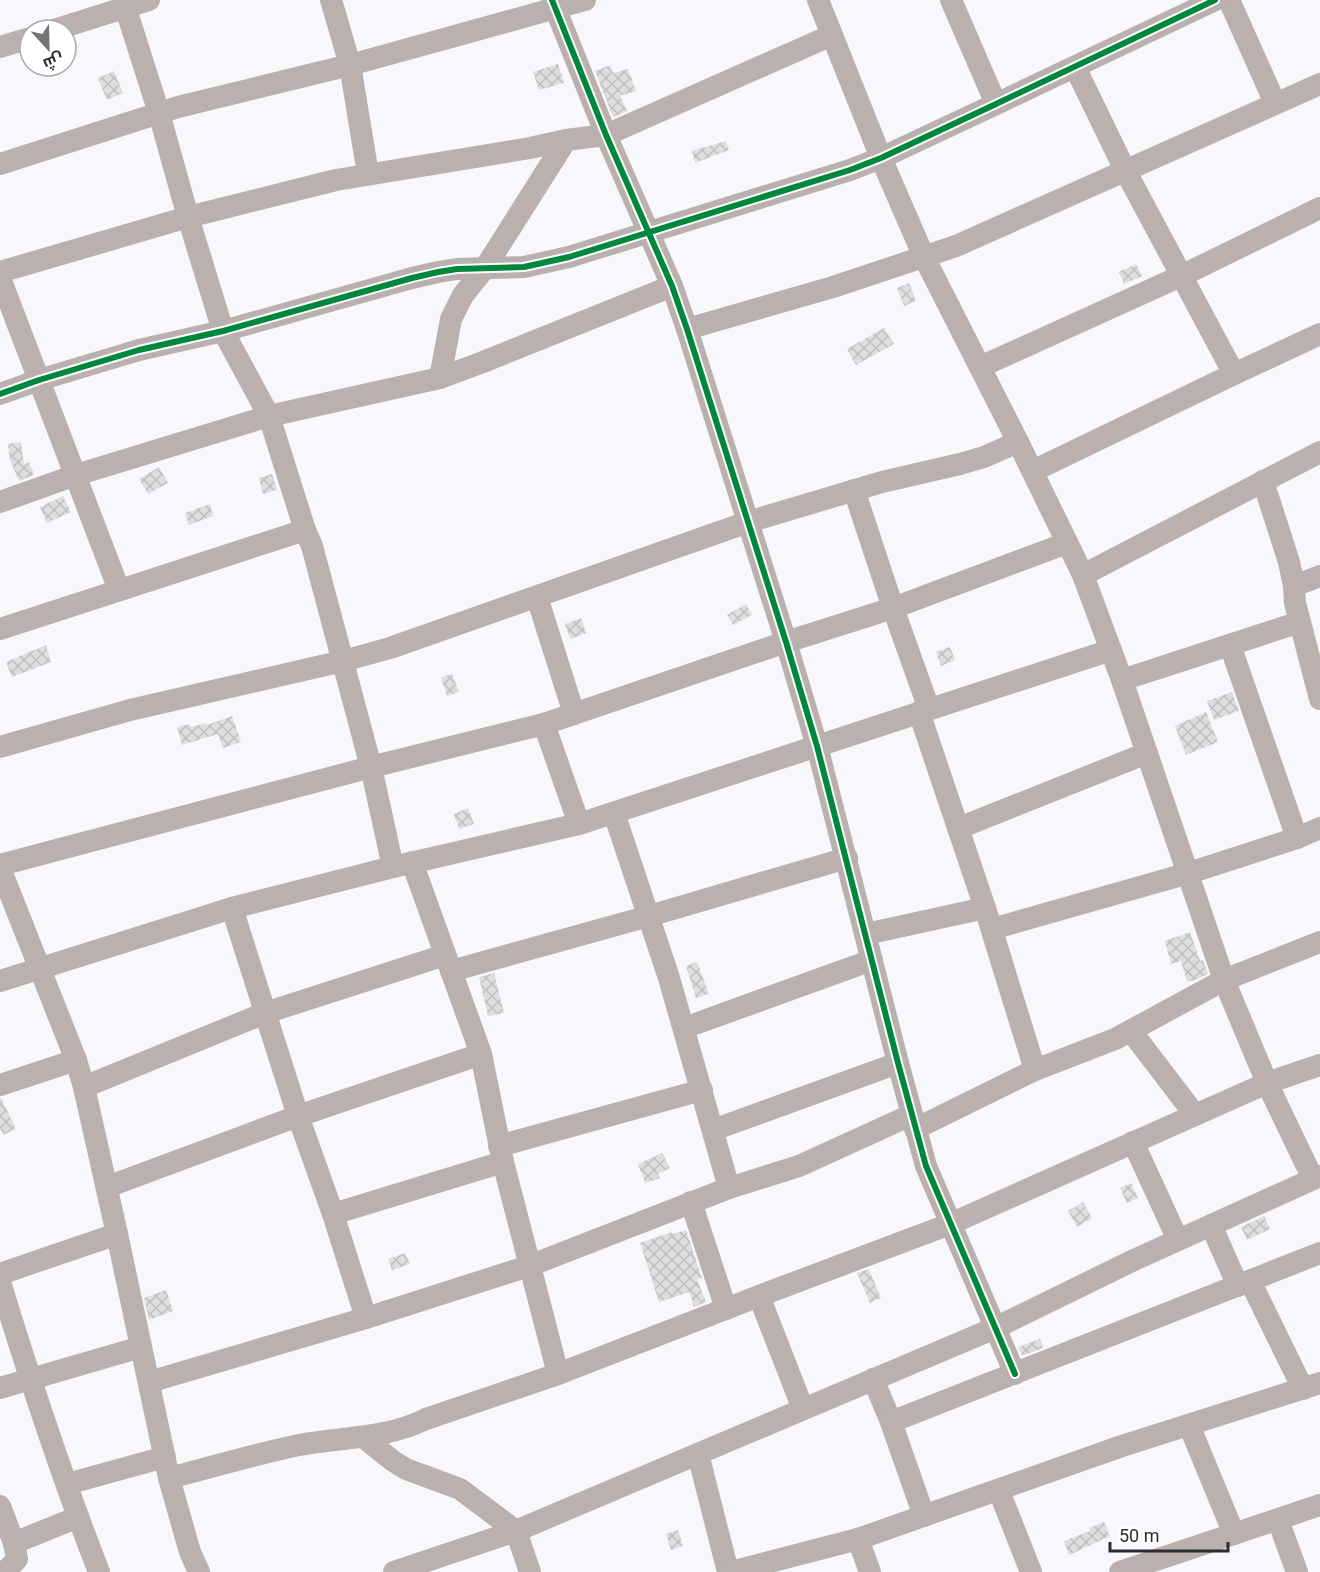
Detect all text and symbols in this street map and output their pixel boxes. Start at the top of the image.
north arrow [18,18,78,78]
text: ش [40,49,67,74]
scale bar [1110,1515,1228,1553]
text: 50 m [1119,1525,1159,1546]

